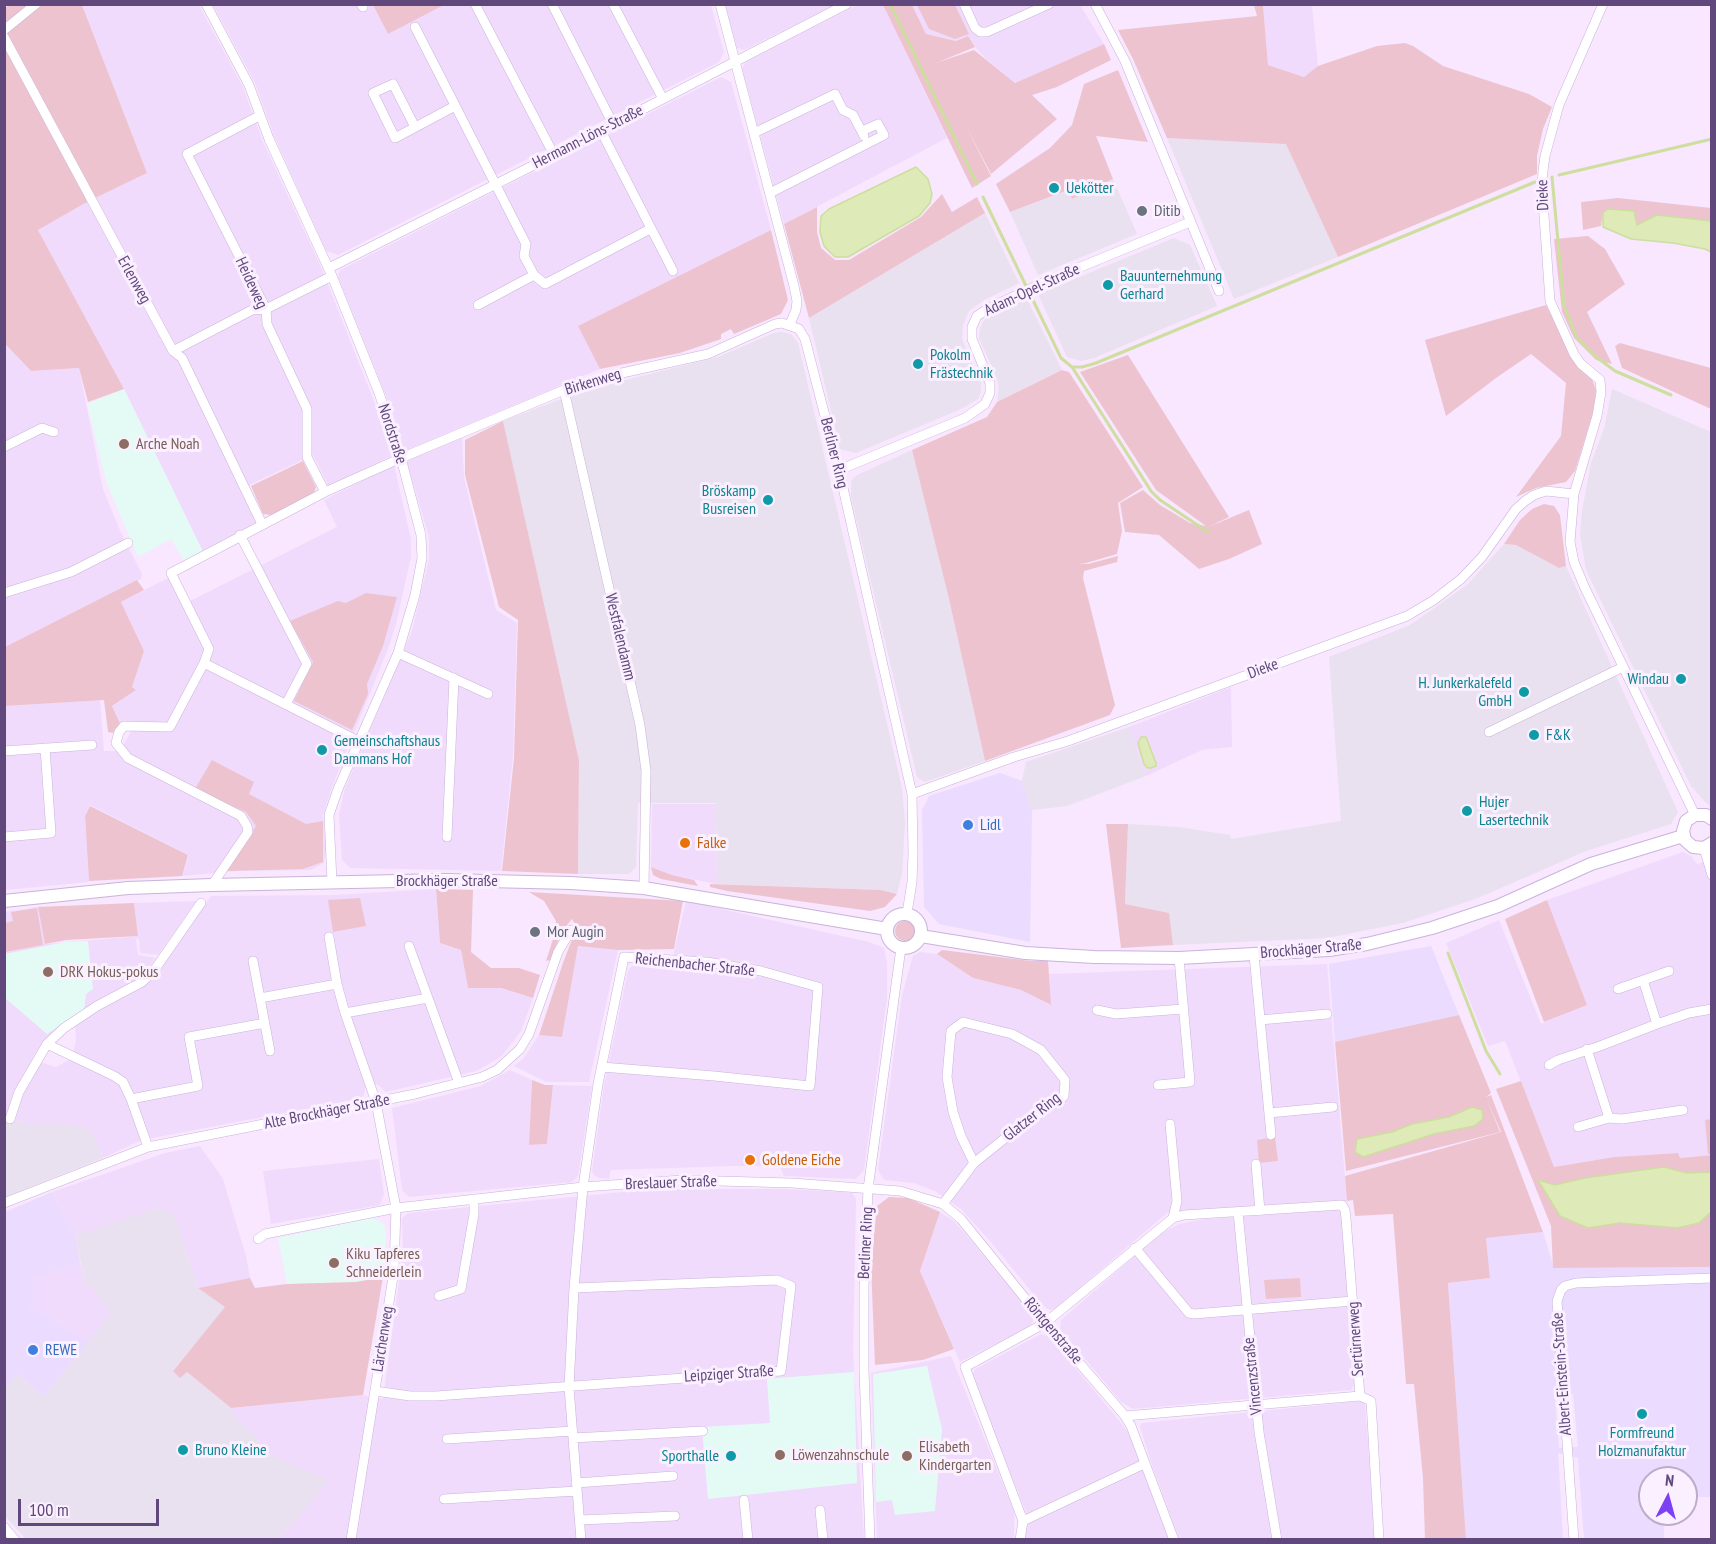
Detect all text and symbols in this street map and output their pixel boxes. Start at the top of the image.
street label: Hermann-Löns-Straße [530,101,646,173]
place label: Uekötter [1066,178,1114,198]
street label: Dieke [1533,179,1553,211]
marker: Uekötter [1047,181,1061,195]
place label: Ditib [1154,201,1181,221]
marker: Ditib [1135,204,1149,218]
street label: Erlenweg [113,253,155,307]
street label: Heideweg [231,254,271,312]
street label: Adam-Opel-Straße [981,260,1083,320]
place label: Bauunternehmung Gerhard [1120,266,1222,304]
marker: Bauunternehmung Gerhard [1101,278,1115,292]
place label: Pokolm Frästechnik [930,345,993,383]
marker: Pokolm Frästechnik [911,357,925,371]
street label: Birkenweg [563,364,623,400]
street label: Nordstraße [373,402,411,466]
street label: Berliner Ring [816,416,852,490]
place label: Arche Noah [136,434,200,454]
marker: Arche Noah [117,437,131,451]
place label: Bröskamp Busreisen [702,481,756,519]
marker: Bröskamp Busreisen [761,493,775,507]
street label: Westfalendamm [601,592,639,682]
street label: Dieke [1245,655,1281,683]
place label: Windau [1627,669,1669,689]
marker: Windau [1674,672,1688,686]
place label: H. Junkerkalefeld GmbH [1418,673,1512,711]
marker: H. Junkerkalefeld GmbH [1517,685,1531,699]
place label: F&K [1546,725,1571,745]
marker: F&K [1527,728,1541,742]
place label: Gemeinschaftshaus Dammans Hof [334,731,440,769]
marker: Gemeinschaftshaus Dammans Hof [315,743,329,757]
place label: Hujer Lasertechnik [1479,792,1549,830]
marker: Hujer Lasertechnik [1460,804,1474,818]
place label: Lidl [980,815,1001,835]
marker: Lidl [961,818,975,832]
place label: Falke [697,833,726,853]
marker: Falke [678,836,692,850]
street label: Brockhäger Straße [396,871,498,891]
place label: Mor Augin [547,922,604,942]
marker: Mor Augin [528,925,542,939]
street label: Brockhäger Straße [1259,935,1363,963]
street label: Reichenbacher Straße [634,949,756,981]
place label: DRK Hokus-pokus [60,962,158,982]
marker: DRK Hokus-pokus [41,965,55,979]
street label: Glatzer Ring [1000,1089,1064,1145]
street label: Alte Brockhäger Straße [263,1090,391,1134]
place label: Goldene Eiche [762,1150,841,1170]
marker: Goldene Eiche [743,1153,757,1167]
street label: Breslauer Straße [625,1172,717,1194]
street label: Berliner Ring [855,1206,877,1280]
place label: Kiku Tapferes Schneiderlein [346,1244,421,1282]
marker: Kiku Tapferes Schneiderlein [327,1256,341,1270]
street label: Röntgenstraße [1020,1294,1086,1368]
street label: Sertürnerweg [1344,1301,1368,1377]
street label: Lärchenweg [368,1305,398,1373]
street label: Albert-Einstein-Straße [1548,1312,1576,1436]
street label: Vincenzstraße [1239,1336,1267,1416]
place label: REWE [45,1340,77,1360]
marker: REWE [26,1343,40,1357]
street label: Leipziger Straße [684,1361,774,1387]
marker: Formfreund Holzmanufaktur [1635,1407,1649,1421]
place label: Formfreund Holzmanufaktur [1598,1423,1686,1461]
place label: Elisabeth Kindergarten [919,1437,991,1475]
place label: Bruno Kleine [195,1440,267,1460]
marker: Bruno Kleine [176,1443,190,1457]
place label: Löwenzahnschule [792,1445,889,1465]
place label: Sporthalle [662,1446,719,1466]
marker: Löwenzahnschule [773,1448,787,1462]
marker: Sporthalle [724,1449,738,1463]
marker: Elisabeth Kindergarten [900,1449,914,1463]
north arrow [1638,1466,1698,1526]
text: N [1664,1470,1675,1490]
scale bar [21,1487,162,1525]
text: 100 m [29,1498,69,1521]

